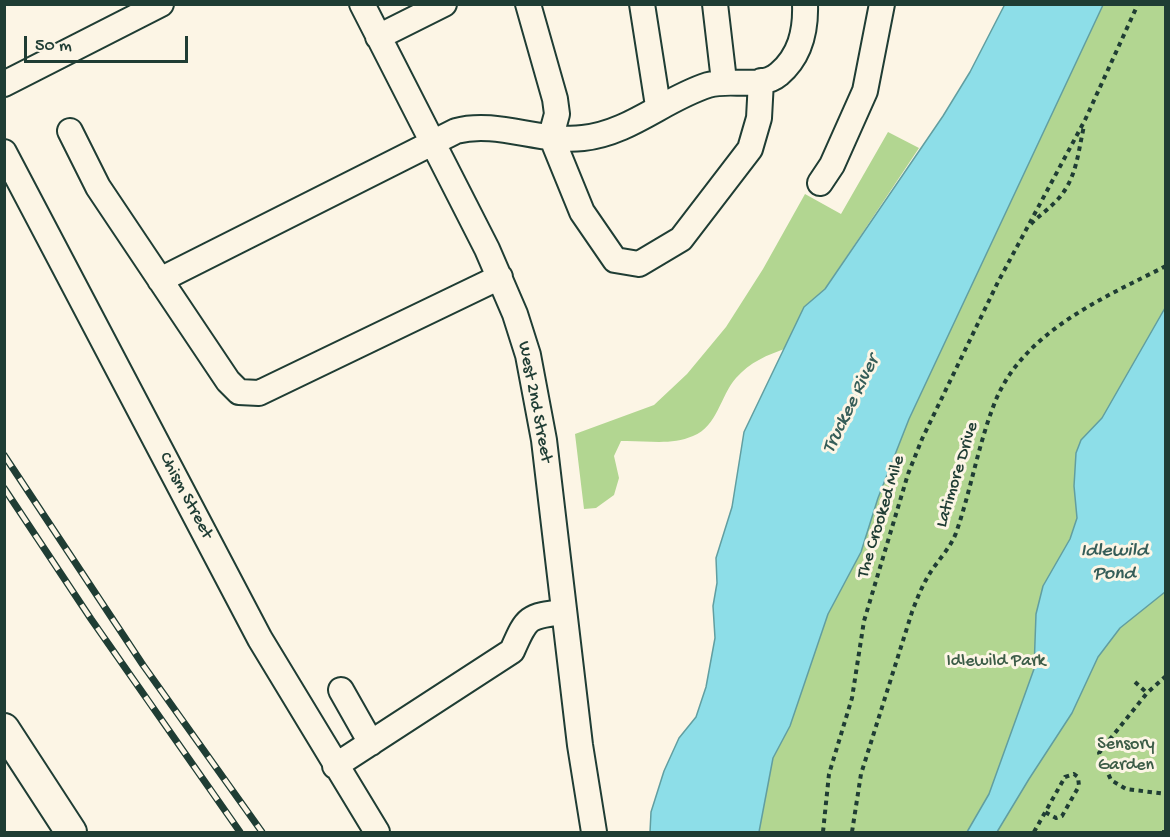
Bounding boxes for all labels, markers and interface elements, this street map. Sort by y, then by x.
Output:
scale bar [27,24,190,62]
text: 50 m [35,36,72,57]
street label: West 2nd Street [512,340,556,464]
water label: Truckee River [818,352,886,458]
street label: Latimore Drive [932,420,984,530]
street label: Chism Street [153,449,217,543]
street label: The Crooked Mile [853,453,911,581]
water label: Idlewild Pond [1080,540,1148,587]
park label: Idlewild Park [946,651,1046,673]
park label: Sensory Garden [1097,734,1155,777]

